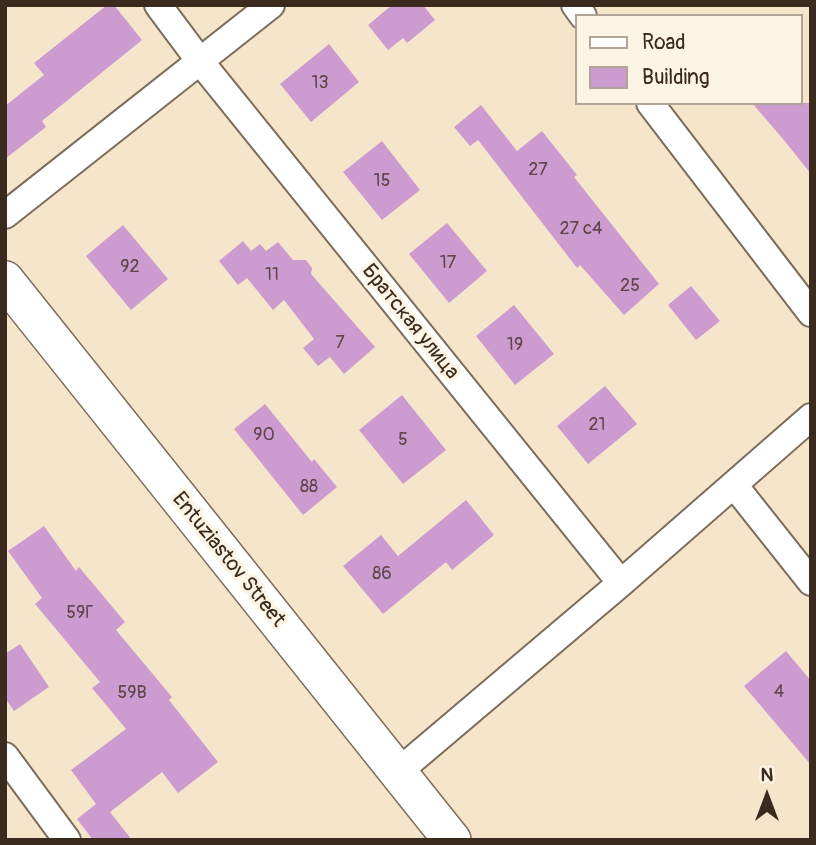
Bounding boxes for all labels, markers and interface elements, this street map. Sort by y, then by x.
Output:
legend [574,14,802,105]
text: Road [642,29,686,56]
text: Building [642,64,709,91]
house number: 13 [311,72,329,94]
house number: 27 [528,159,548,181]
house number: 15 [374,170,390,192]
house number: 27 с4 [559,218,603,240]
house number: 17 [440,252,456,274]
house number: 92 [120,256,140,278]
street label: Братская улица [356,259,464,385]
house number: 11 [265,264,279,286]
house number: 25 [620,275,640,297]
house number: 7 [335,332,345,354]
house number: 19 [507,334,523,356]
house number: 21 [588,414,606,436]
house number: 90 [253,424,275,446]
house number: 5 [398,429,408,451]
house number: 88 [300,476,318,498]
street label: Entuziastov Street [166,488,290,632]
house number: 86 [372,563,392,585]
house number: 59Г [66,602,94,624]
house number: 4 [774,681,784,703]
house number: 59В [117,682,147,704]
north arrow [732,761,802,831]
text: N [761,763,773,787]

